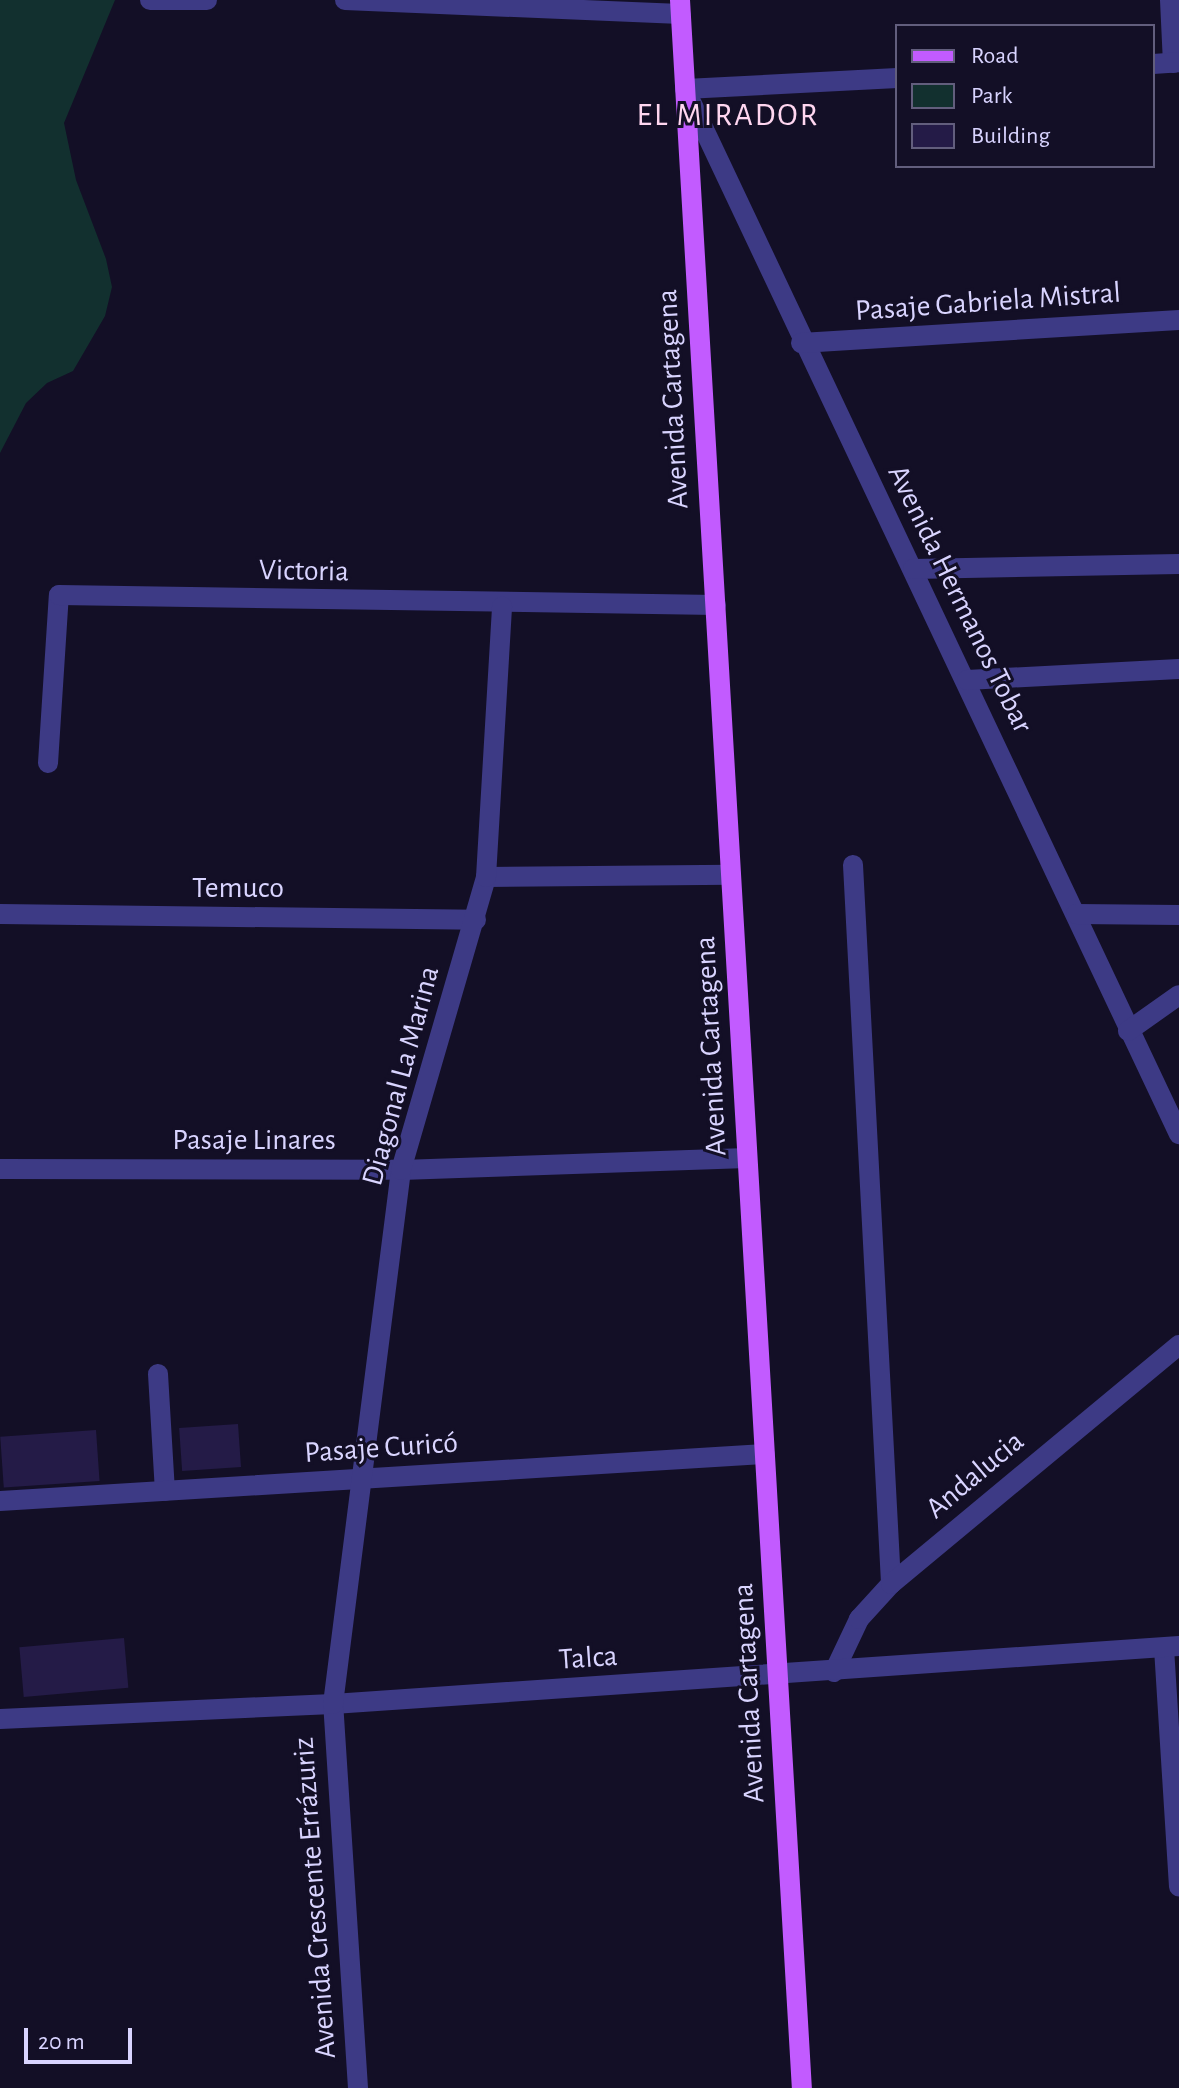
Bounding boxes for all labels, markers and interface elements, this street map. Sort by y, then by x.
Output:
legend [895,24,1155,168]
text: Road [971,44,1019,68]
text: Park [971,84,1012,108]
district label: EL MIRADOR [637,96,819,134]
text: Building [971,124,1050,148]
street label: Pasaje Gabriela Mistral [854,275,1122,329]
street label: Avenida Cartagena [649,288,697,510]
street label: Avenida Hermanos Tobar [880,459,1040,739]
street label: Victoria [259,552,349,590]
street label: Temuco [192,870,284,906]
street label: Avenida Cartagena [687,935,735,1157]
street label: Diagonal La Marina [354,962,448,1190]
street label: Pasaje Linares [172,1122,336,1158]
street label: Andalucia [919,1424,1031,1526]
street label: Pasaje Curicó [303,1425,459,1471]
street label: Avenida Cartagena [725,1582,773,1804]
street label: Talca [557,1638,619,1678]
street label: Avenida Crescente Errázuriz [286,1736,344,2060]
scale bar [28,2012,136,2062]
text: 20 m [38,2030,85,2054]

